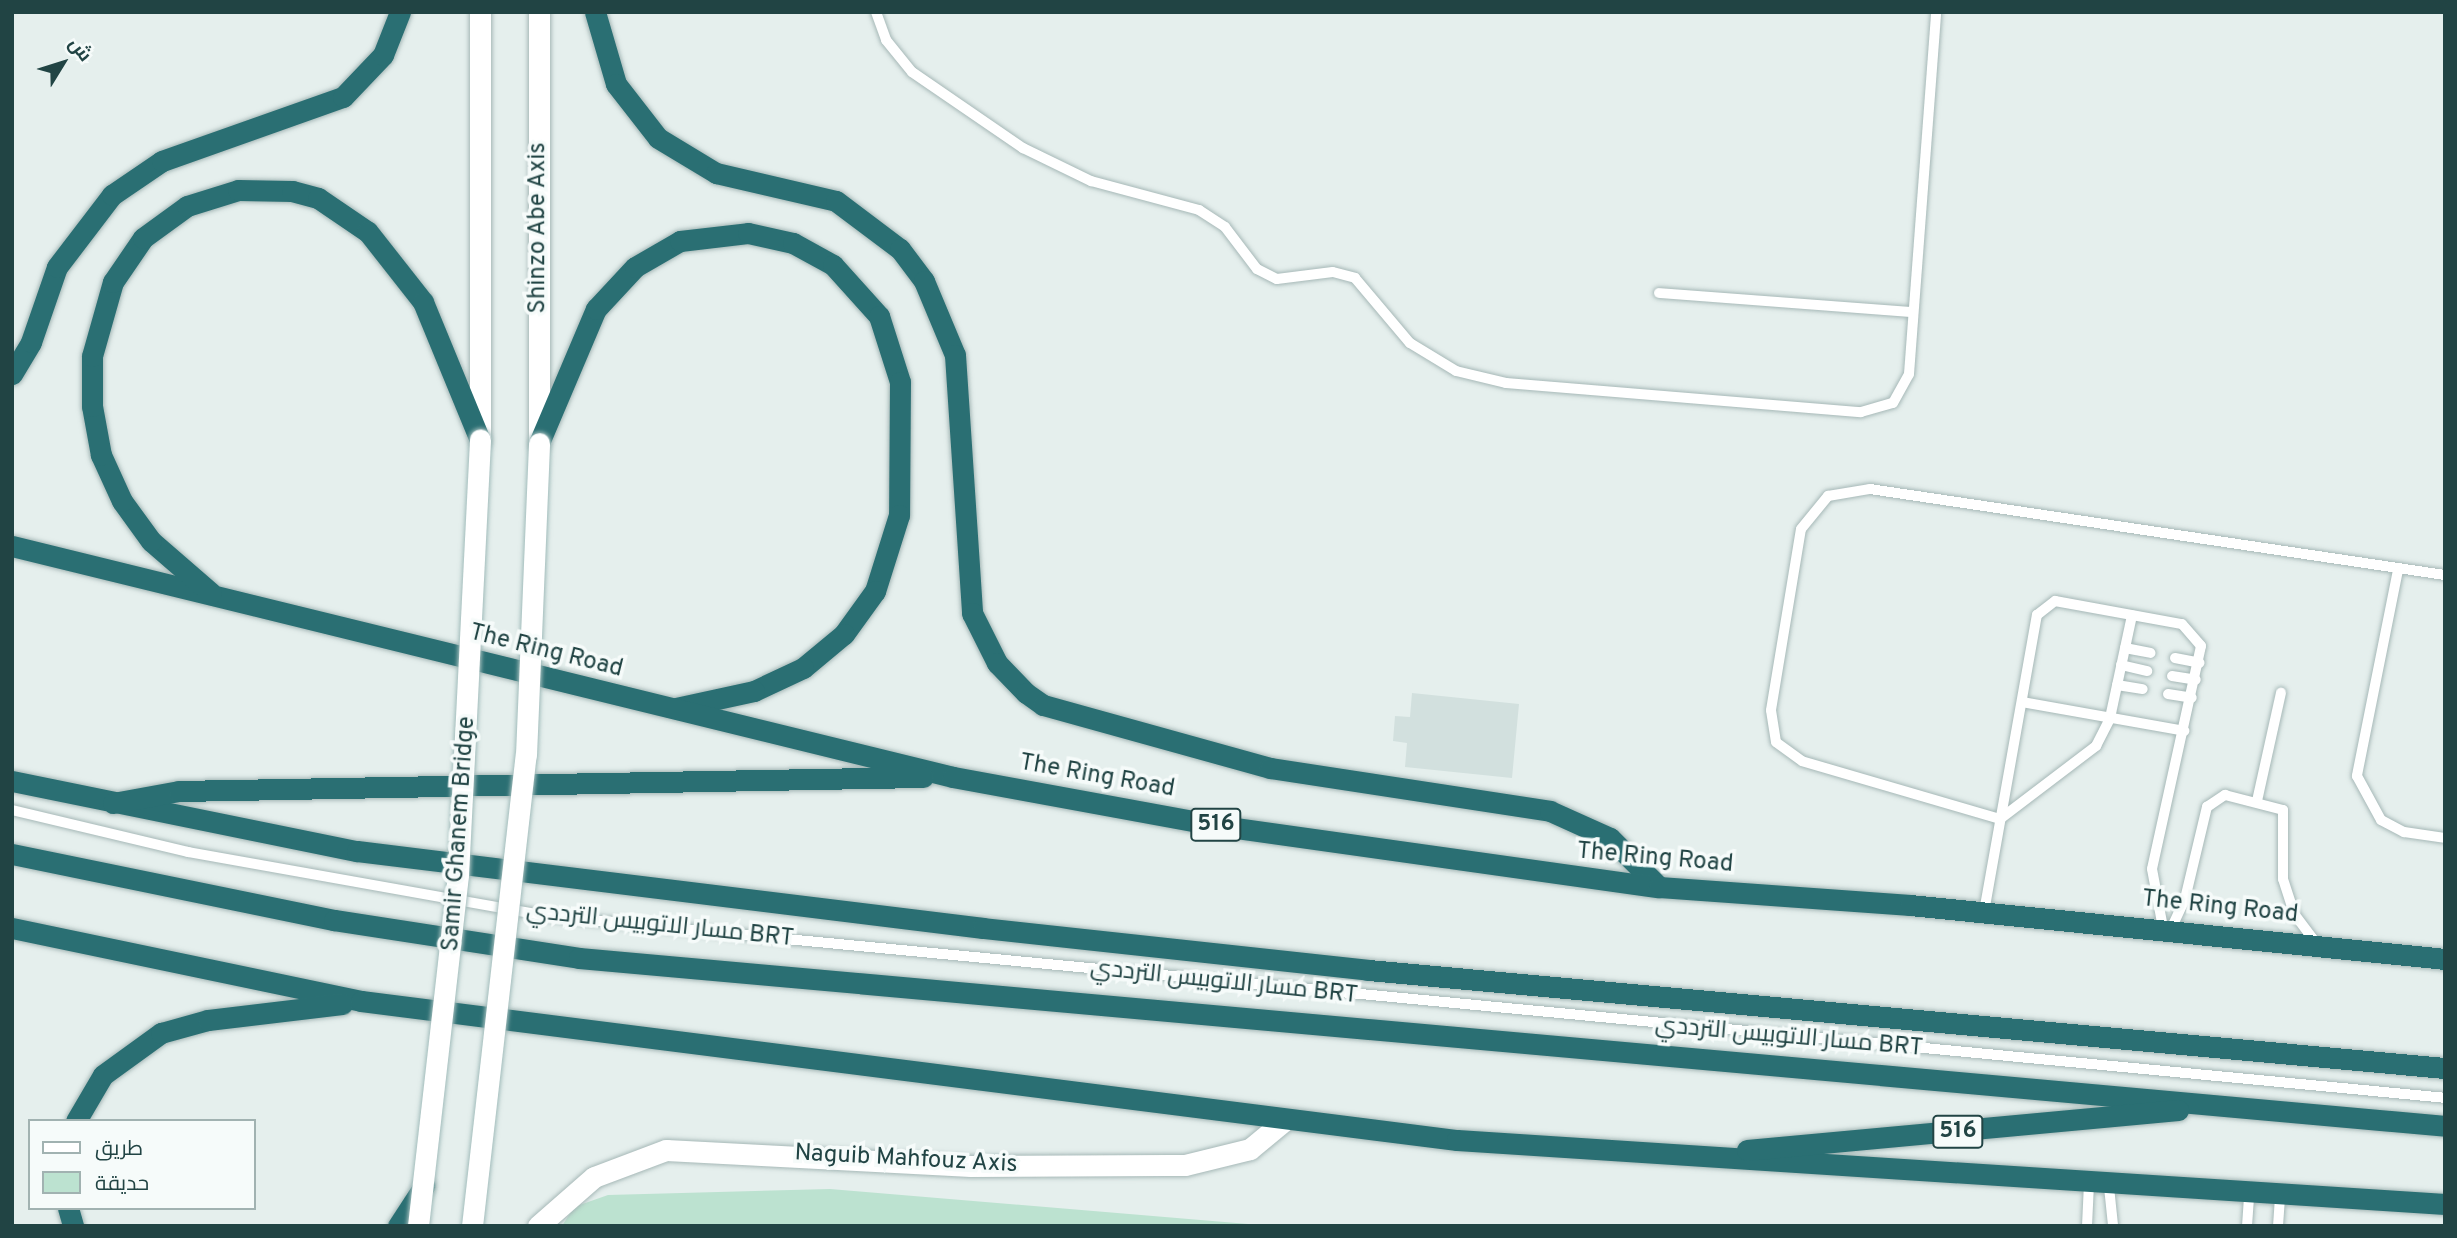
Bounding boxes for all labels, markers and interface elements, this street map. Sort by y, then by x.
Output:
north arrow [28,28,98,98]
text: ش [63,33,97,67]
street label: Shinzo Abe Axis [525,141,553,315]
street label: The Ring Road [466,619,626,685]
street label: Samir Ghanem Bridge [437,715,483,953]
street label: The Ring Road [1017,749,1177,805]
road number: 516 [1190,806,1242,845]
street label: The Ring Road [1576,838,1734,880]
street label: The Ring Road [2140,885,2300,931]
street label: مسار الاتوبيس الترددي BRT [525,898,795,954]
street label: مسار الاتوبيس الترددي BRT [1089,955,1359,1011]
street label: مسار الاتوبيس الترددي BRT [1654,1012,1924,1064]
road number: 516 [1932,1112,1984,1152]
legend [28,1119,256,1210]
text: طريق [95,1136,143,1163]
street label: Naguib Mahfouz Axis [793,1140,1019,1180]
text: حديقة [95,1171,149,1198]

